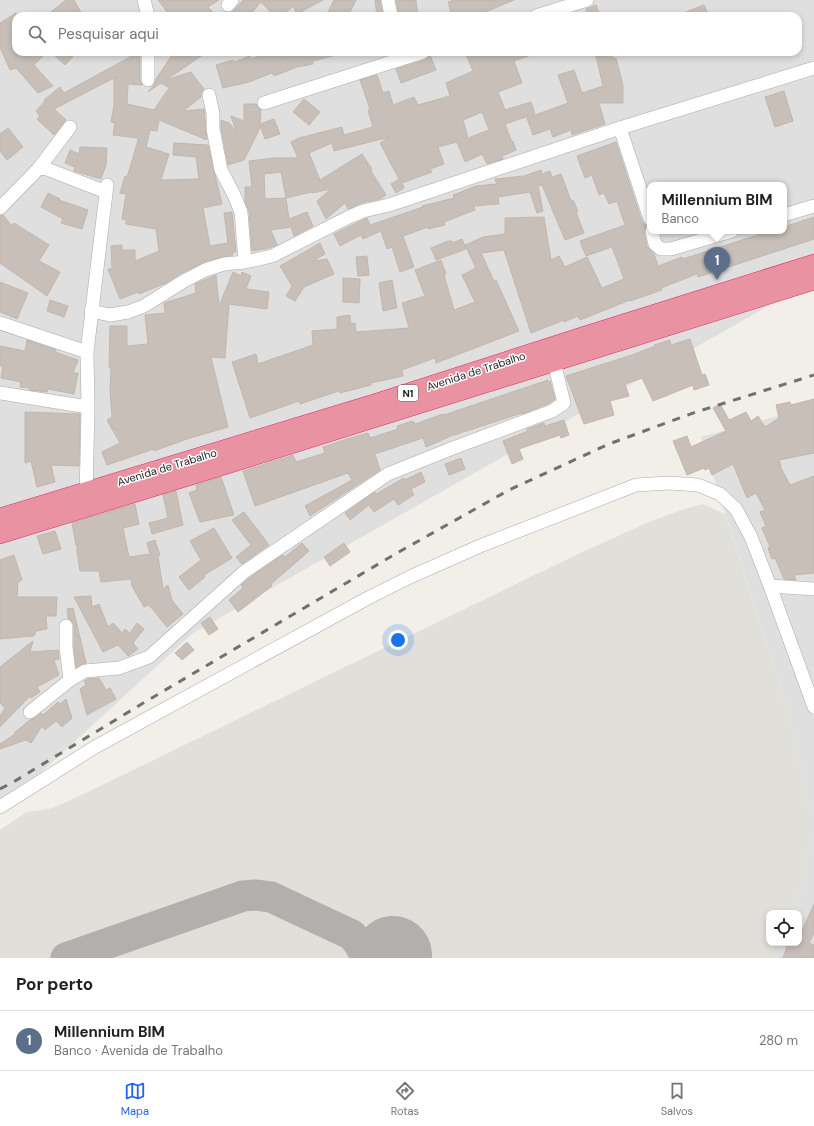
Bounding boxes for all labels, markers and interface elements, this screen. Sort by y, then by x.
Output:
search box [12,12,802,56]
icon: search [26,23,48,45]
text: Pesquisar aqui [58,24,159,44]
popup [647,182,787,234]
text: Millennium BIM [662,190,772,210]
text: Banco [662,210,699,227]
pin: 1 [704,247,730,280]
street label: Avenida de Trabalho [425,348,527,394]
road number: N1 [398,385,418,401]
street label: Avenida de Trabalho [116,445,218,489]
your location [388,630,408,650]
map controls [766,910,802,946]
button: locate [766,910,802,946]
text: Por perto [16,973,93,995]
text: Millennium BIM [54,1022,165,1042]
text: 1 [27,1032,31,1049]
text: 280 m [759,1032,798,1049]
text: Banco · Avenida de Trabalho [54,1042,223,1059]
tab: Mapa [121,1080,149,1118]
tab: Rotas [391,1080,419,1118]
tab: Salvos [661,1080,693,1118]

